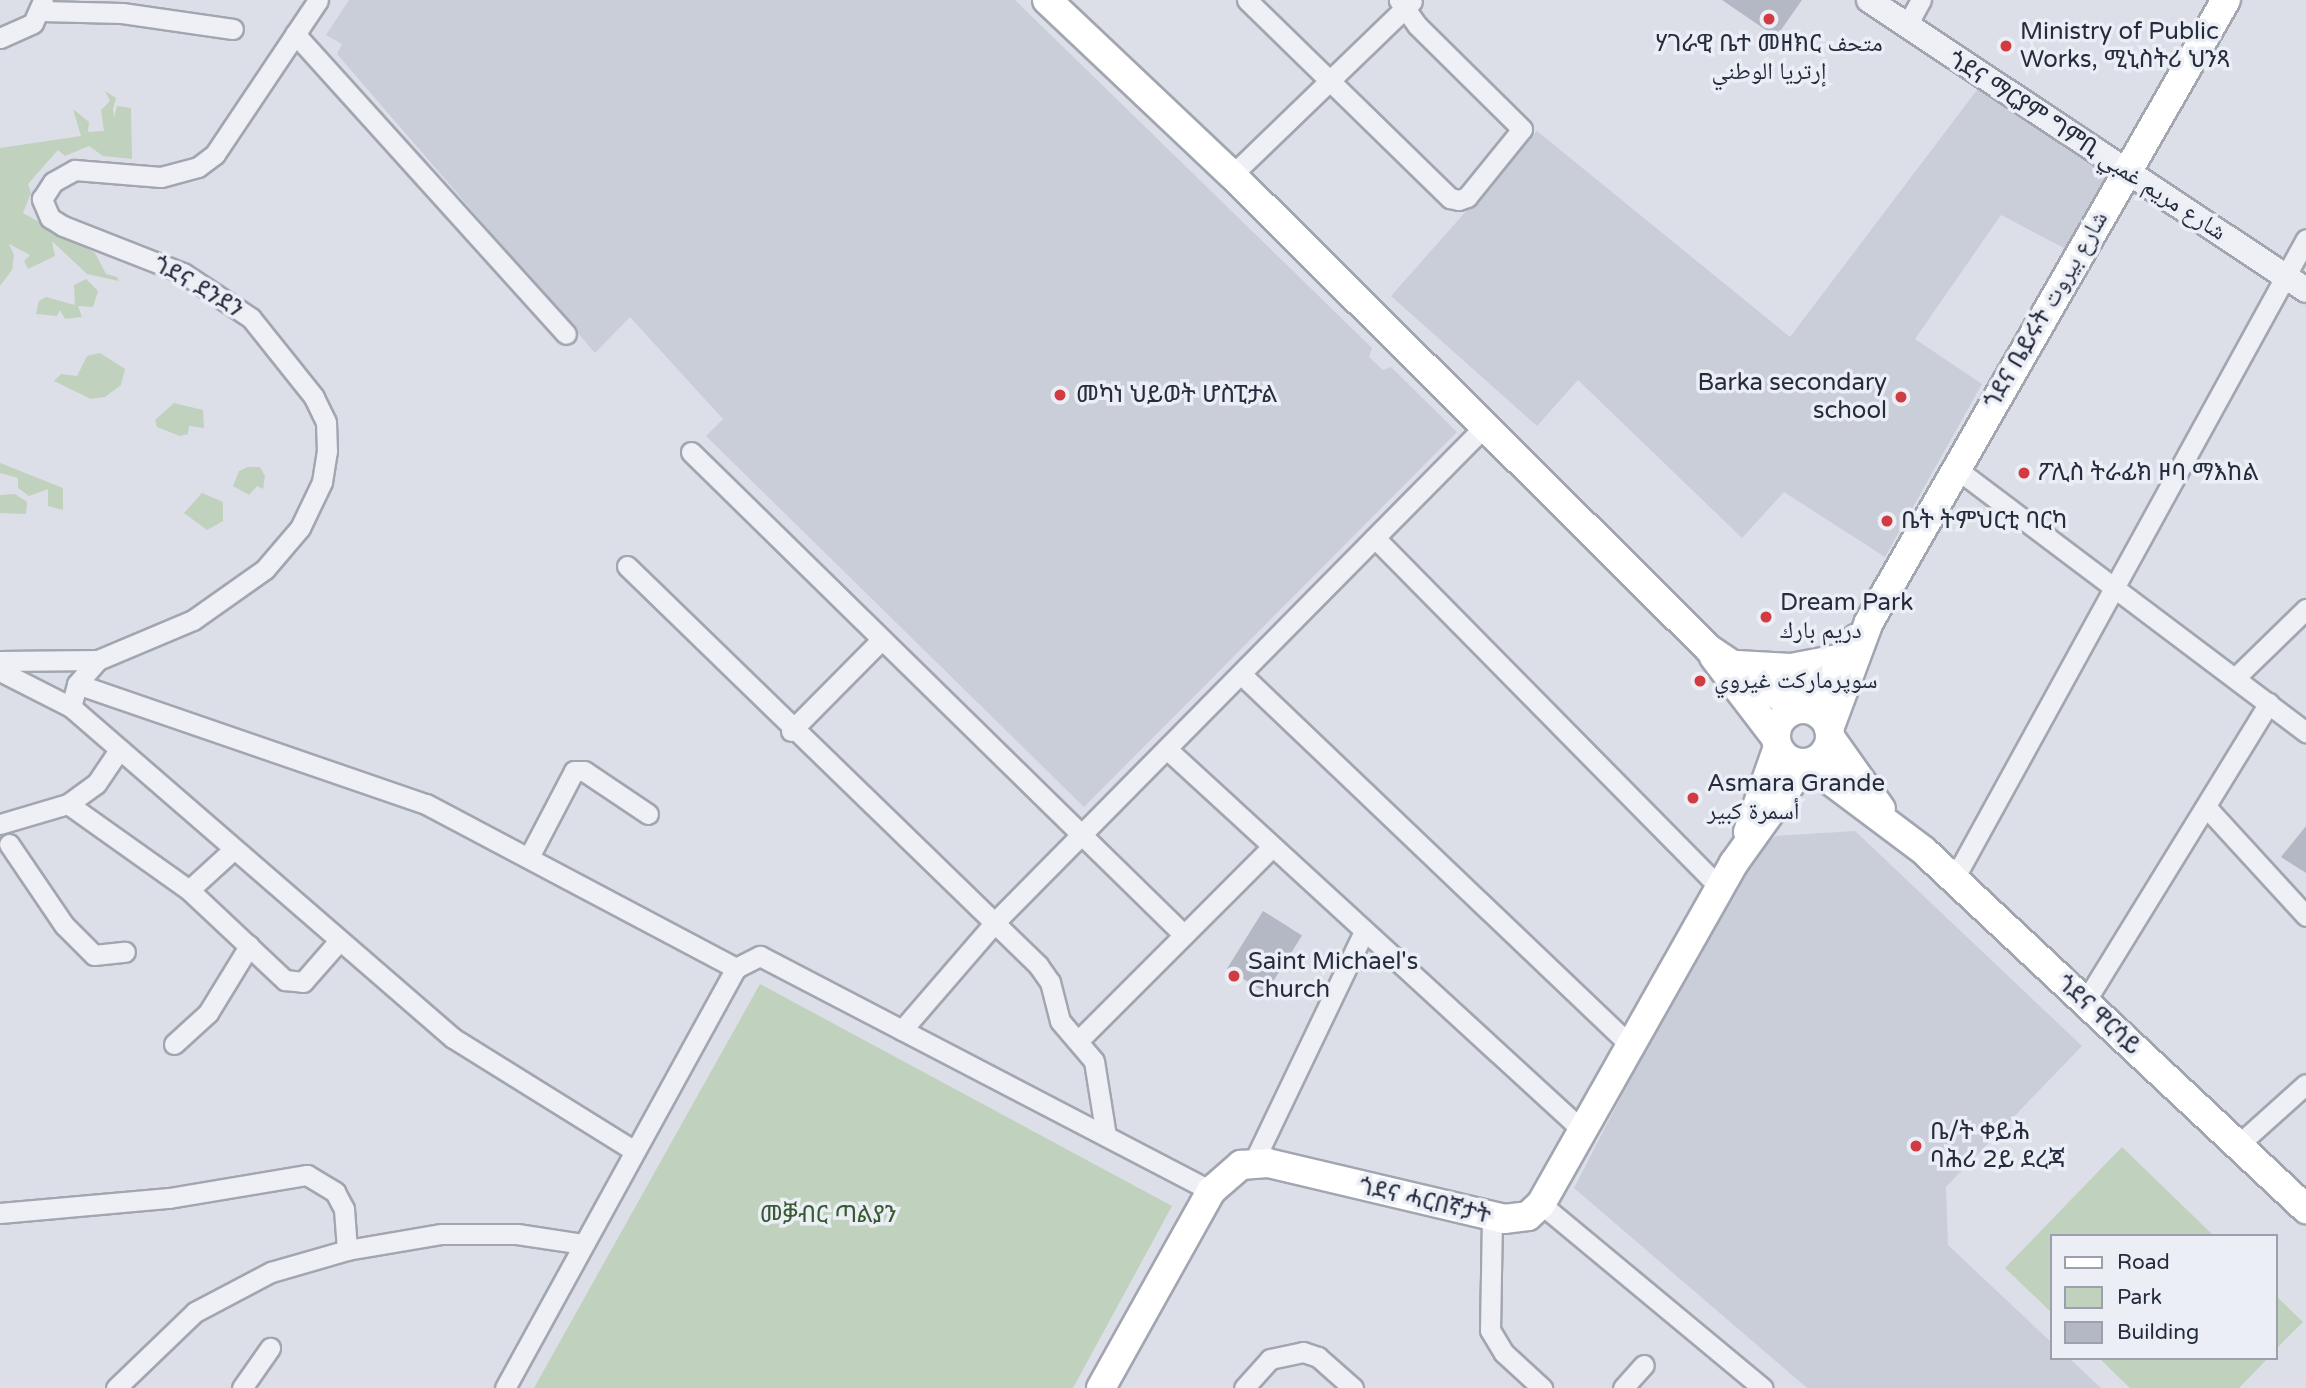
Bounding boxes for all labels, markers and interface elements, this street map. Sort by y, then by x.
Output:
marker: ሃገራዊ ቤተ መዘክር متحف إرتريا الوطني [1761,11,1777,27]
place label: Ministry of Public Works, ሚኒስትሪ ህንጻ [2020,18,2230,74]
place label: ሃገራዊ ቤተ መዘክር متحف إرتريا الوطني [1655,30,1883,86]
marker: Ministry of Public Works, ሚኒስትሪ ህንጻ [1998,38,2014,54]
street label: ጎደና ማርያም ግምቢ شارع مريم غمبي [1943,45,2231,247]
street label: ጎደና ቤይሩት شارع بيروت [1978,206,2114,414]
street label: ጎደና ደንደን [148,250,248,324]
place label: Barka secondary school [1697,369,1887,425]
place label: መካነ ህይወት ሆስፒታል [1076,381,1277,409]
marker: መካነ ህይወት ሆስፒታል [1050,385,1070,405]
marker: Barka secondary school [1893,389,1909,405]
place label: ፖሊስ ትራፊክ ዞባ ማእከል [2038,459,2259,487]
marker: ፖሊስ ትራፊክ ዞባ ማእከል [2016,465,2032,481]
place label: ቤት ትምህርቲ ባርካ [1901,507,2067,535]
marker: ቤት ትምህርቲ ባርካ [1879,513,1895,529]
place label: Dream Park دريم بارك [1780,589,1913,645]
marker: Dream Park دريم بارك [1758,609,1774,625]
place label: سوپرمارکت غيروي [1714,667,1878,695]
marker: سوپرمارکت غيروي [1692,673,1708,689]
place label: Asmara Grande أسمرة كبير [1707,770,1885,826]
marker: Asmara Grande أسمرة كبير [1685,790,1701,806]
place label: Saint Michael's Church [1248,948,1418,1004]
marker: Saint Michael's Church [1226,968,1242,984]
street label: ጎደና ዋርሳይ [2051,969,2147,1061]
place label: ቤ/ት ቀይሕ ባሕሪ 2ይ ደረጃ [1930,1118,2065,1174]
marker: ቤ/ት ቀይሕ ባሕሪ 2ይ ደረጃ [1908,1138,1924,1154]
street label: ጎደና ሓርበኛታት [1356,1172,1494,1230]
park label: መቓብር ጣልያን [760,1201,896,1229]
legend [2050,1234,2278,1360]
text: Road [2117,1250,2170,1275]
text: Park [2117,1285,2162,1310]
text: Building [2117,1320,2199,1345]

